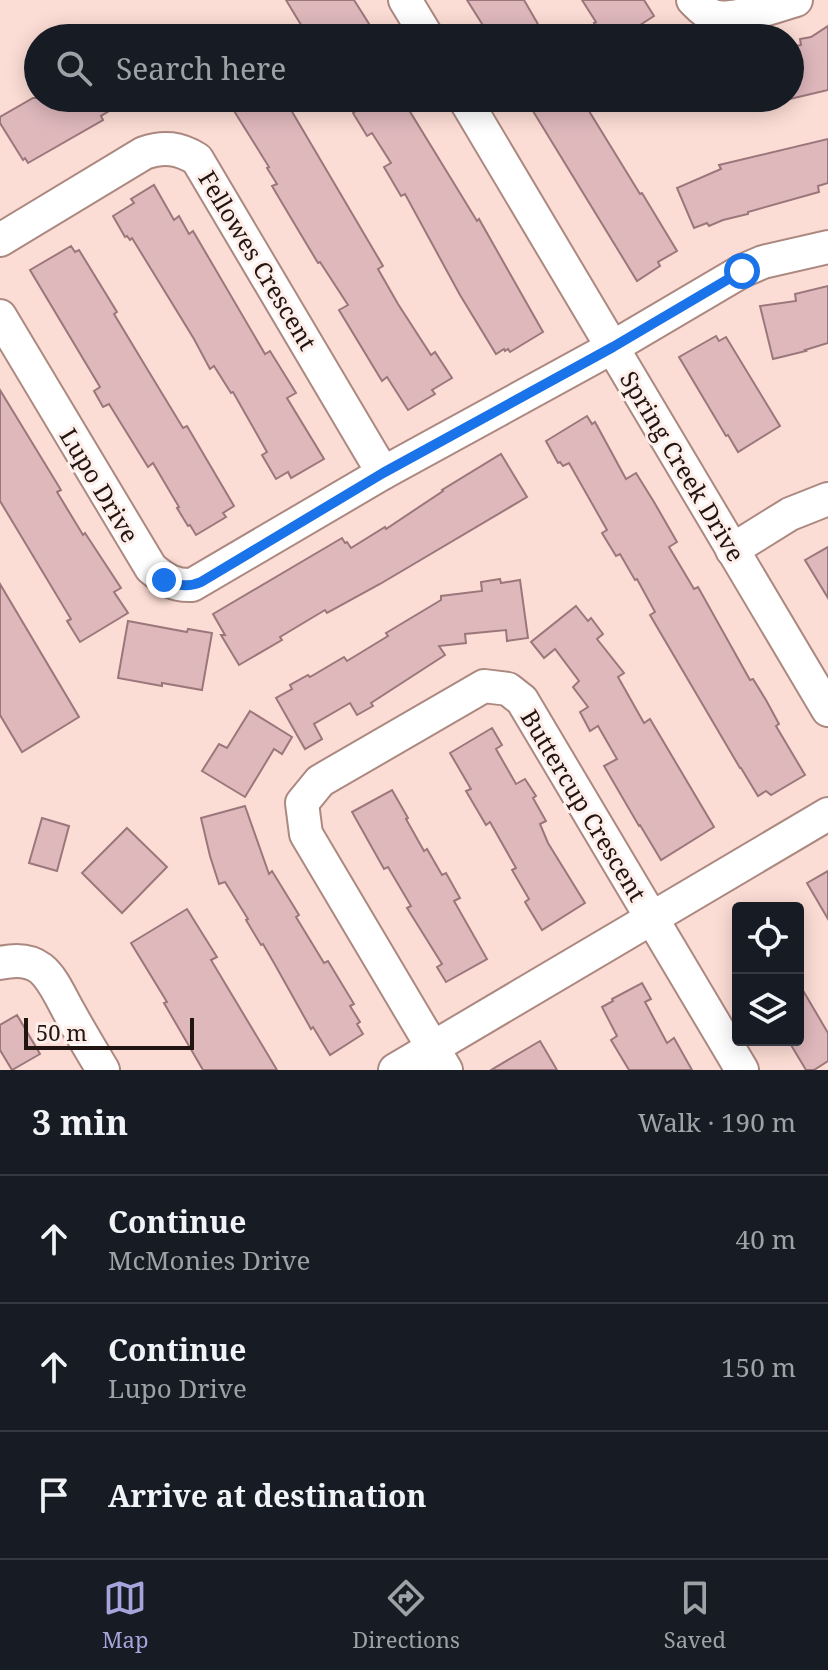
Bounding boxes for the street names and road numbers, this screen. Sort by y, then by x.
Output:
street label: Fellowes Crescent [191,164,325,356]
street label: Spring Creek Drive [613,365,753,567]
street label: Lupo Drive [53,422,147,548]
street label: Buttercup Crescent [514,703,654,907]

